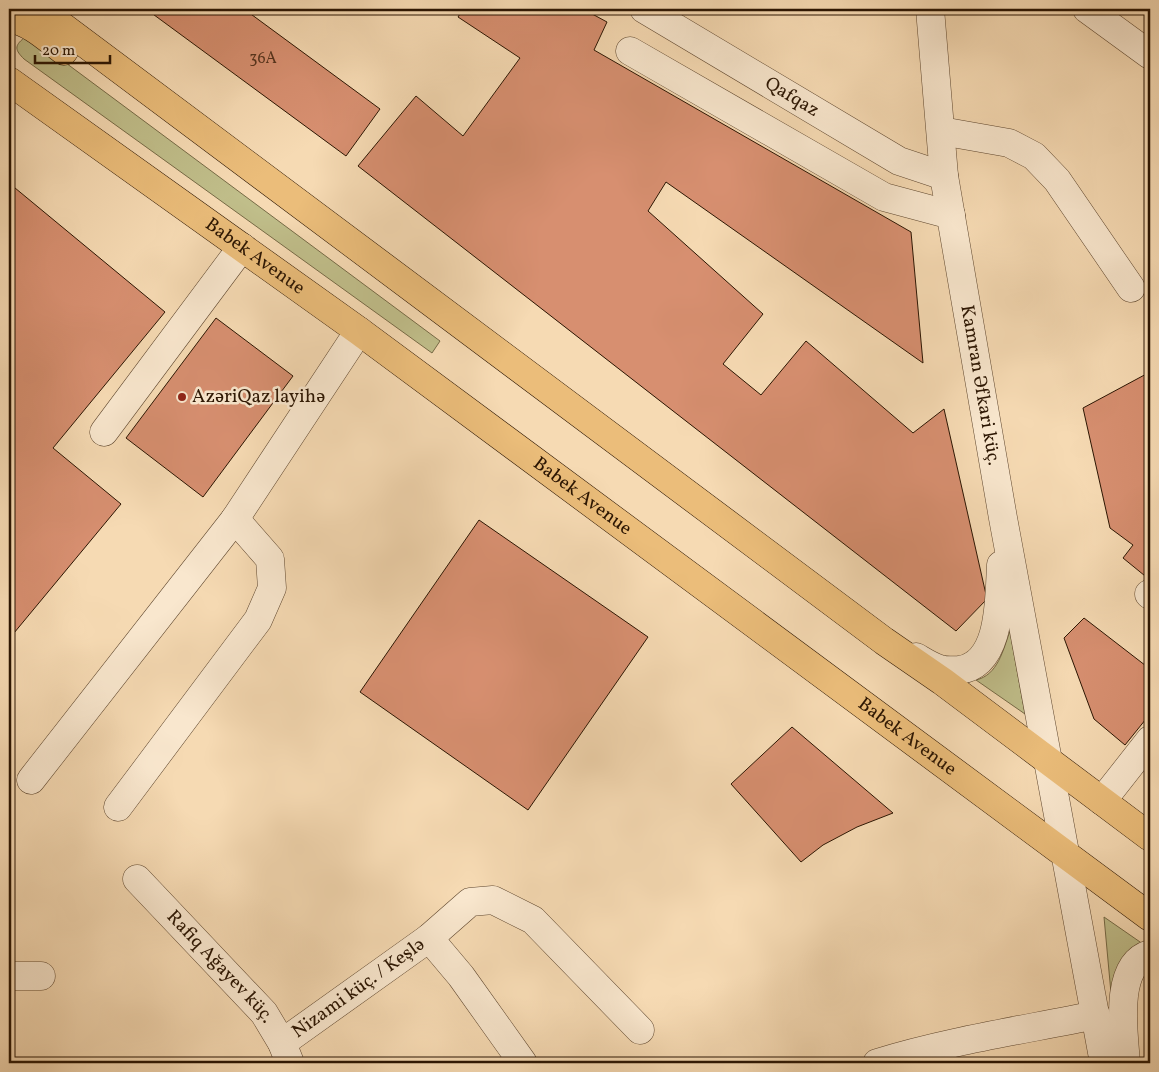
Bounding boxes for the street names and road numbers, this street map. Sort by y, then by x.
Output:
street label: Qafqaz [760,71,824,123]
street label: Babek Avenue [200,212,310,301]
street label: Kamran Əfkari küç. [953,303,1007,468]
street label: Babek Avenue [528,451,637,542]
street label: Babek Avenue [852,692,962,782]
street label: Rafiq Ağayev küç. [160,905,280,1028]
street label: Nizami küç. / Keşlə [287,932,430,1045]

